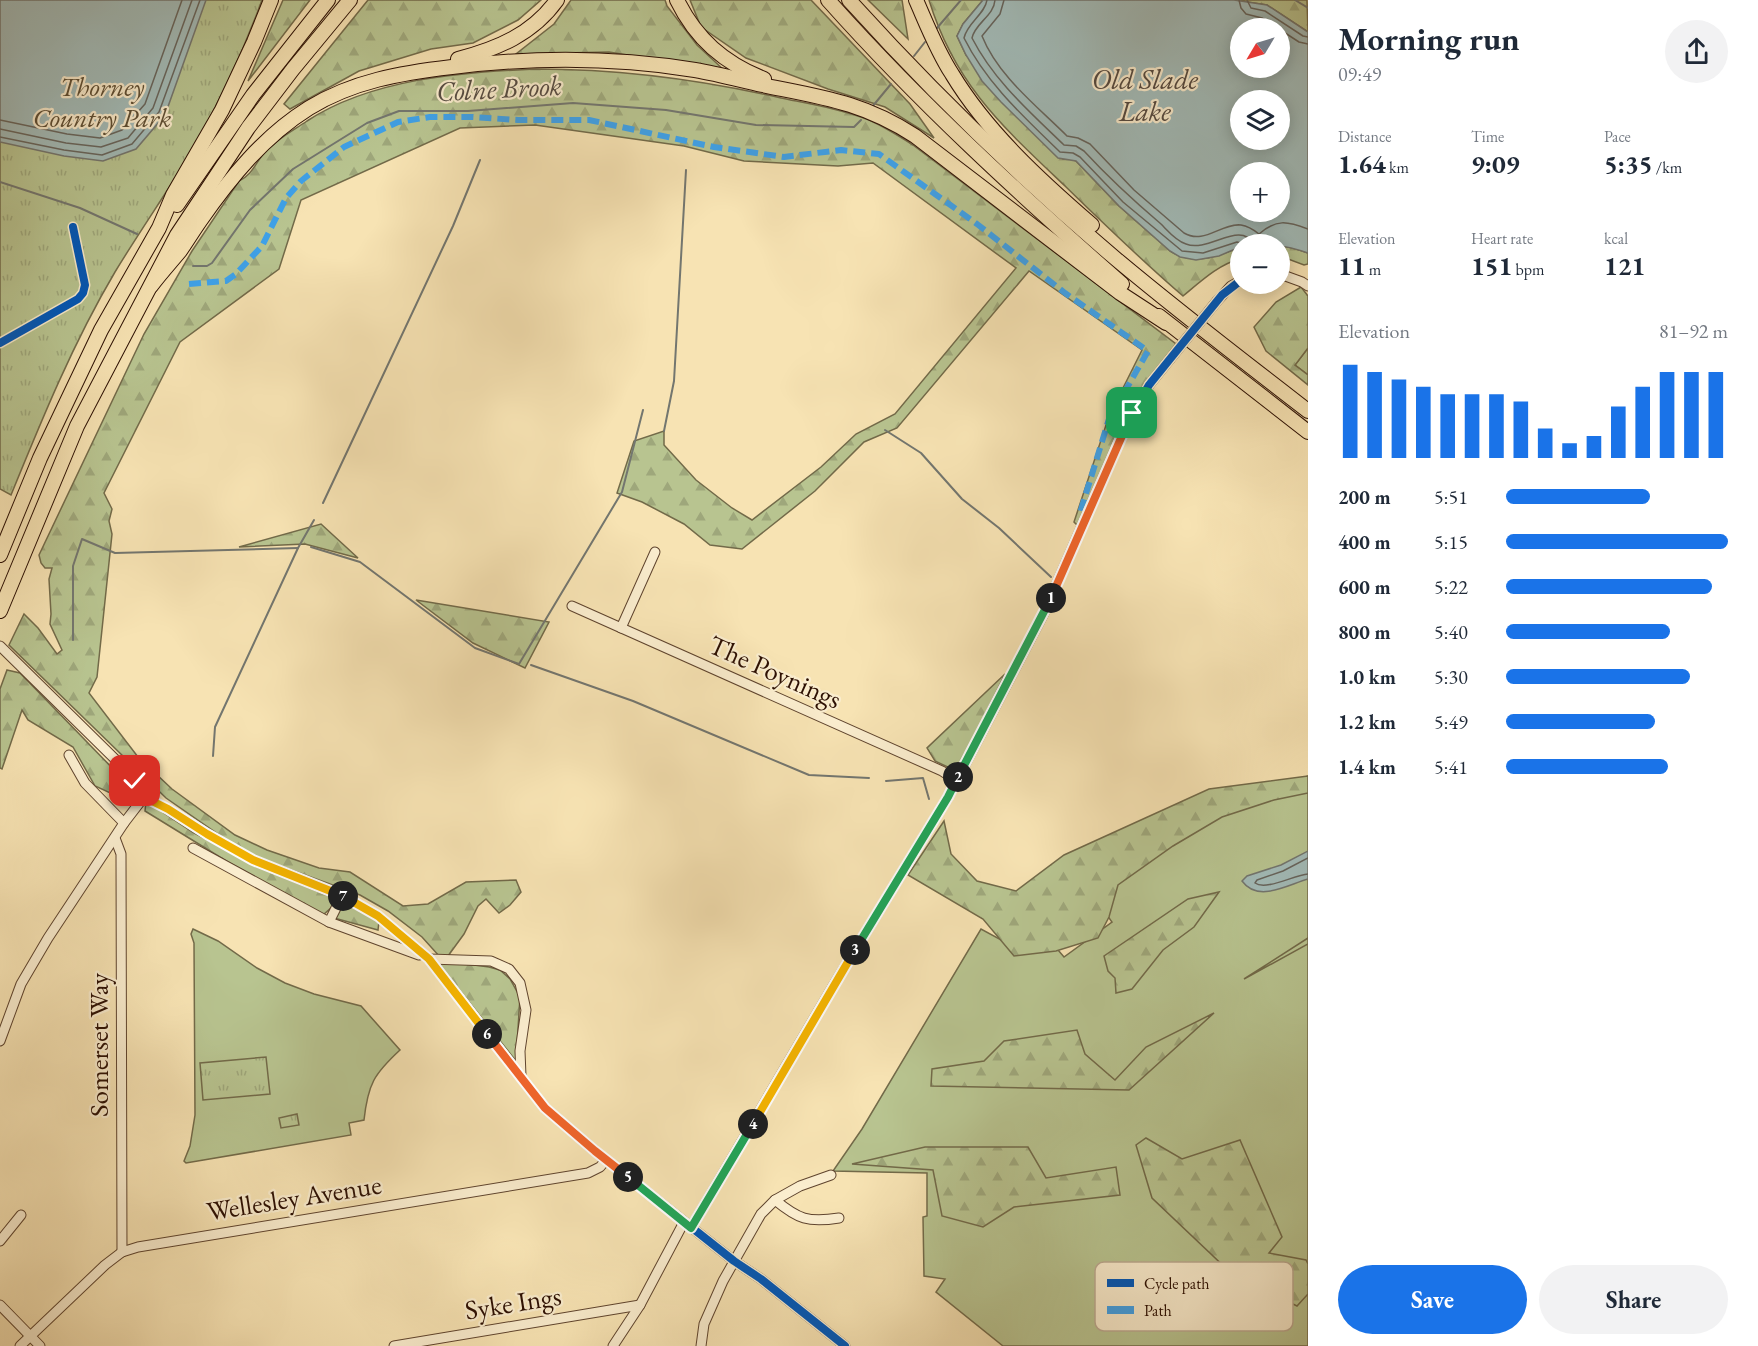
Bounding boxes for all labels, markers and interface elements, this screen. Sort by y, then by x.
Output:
text: Morning run [1338,17,1520,60]
north arrow [1230,18,1290,78]
map controls [1230,18,1290,294]
button: share [1665,20,1728,83]
water label: Old Slade Lake [1092,61,1199,129]
text: 09:49 [1338,61,1381,87]
water label: Colne Brook [435,67,563,109]
park label: Thorney Country Park [33,69,171,135]
button: layers [1230,90,1290,150]
text: Distance [1338,126,1391,147]
text: Time [1471,126,1504,147]
text: Pace [1604,126,1631,147]
text: 1.64 [1338,147,1386,181]
text: 9:09 [1471,147,1520,181]
text: 5:35 [1604,147,1653,181]
text: km [1386,157,1409,178]
text: /km [1653,157,1682,178]
button: + [1230,162,1290,222]
text: Elevation [1338,228,1396,249]
text: Heart rate [1471,228,1533,249]
text: kcal [1604,228,1628,249]
button: − [1230,234,1290,294]
text: 11 [1338,249,1366,283]
text: 151 [1471,249,1512,283]
text: 121 [1604,249,1645,283]
text: m [1366,259,1381,280]
text: bpm [1512,259,1544,280]
text: Elevation [1338,318,1410,344]
text: 81–92 m [1659,318,1728,344]
pin [1106,387,1157,438]
icon: arrive [1115,396,1148,429]
text: 200 m [1338,484,1391,510]
text: 5:51 [1434,484,1468,510]
text: 400 m [1338,529,1391,555]
text: 5:15 [1434,529,1468,555]
text: 600 m [1338,574,1391,600]
text: 5:22 [1434,574,1468,600]
pin: 1 [1036,583,1066,613]
text: 1 [1047,587,1055,608]
text: 800 m [1338,619,1391,645]
text: 5:40 [1434,619,1468,645]
street label: The Poynings [703,627,847,716]
text: 1.0 km [1338,664,1396,690]
text: 5:30 [1434,664,1468,690]
text: 1.2 km [1338,709,1396,735]
text: 5:49 [1434,709,1468,735]
text: 1.4 km [1338,754,1396,780]
text: 5:41 [1434,754,1468,780]
pin [109,755,160,806]
pin: 2 [943,762,973,792]
icon: check [118,764,151,797]
text: 2 [954,766,962,787]
pin: 7 [328,881,358,911]
text: 7 [339,885,347,906]
pin: 3 [840,935,870,965]
text: 3 [851,939,859,960]
street label: Somerset Way [81,973,116,1117]
pin: 6 [472,1019,502,1049]
text: 6 [483,1023,491,1044]
pin: 4 [738,1109,768,1139]
text: 4 [749,1113,757,1134]
pin: 5 [613,1162,643,1192]
street label: Wellesley Avenue [204,1166,384,1229]
text: 5 [624,1166,632,1187]
legend [1095,1262,1293,1331]
button: Save [1338,1265,1527,1334]
button: Share [1539,1265,1728,1334]
text: Cycle path [1144,1273,1209,1294]
street label: Syke Ings [462,1278,564,1327]
text: Path [1144,1300,1172,1321]

